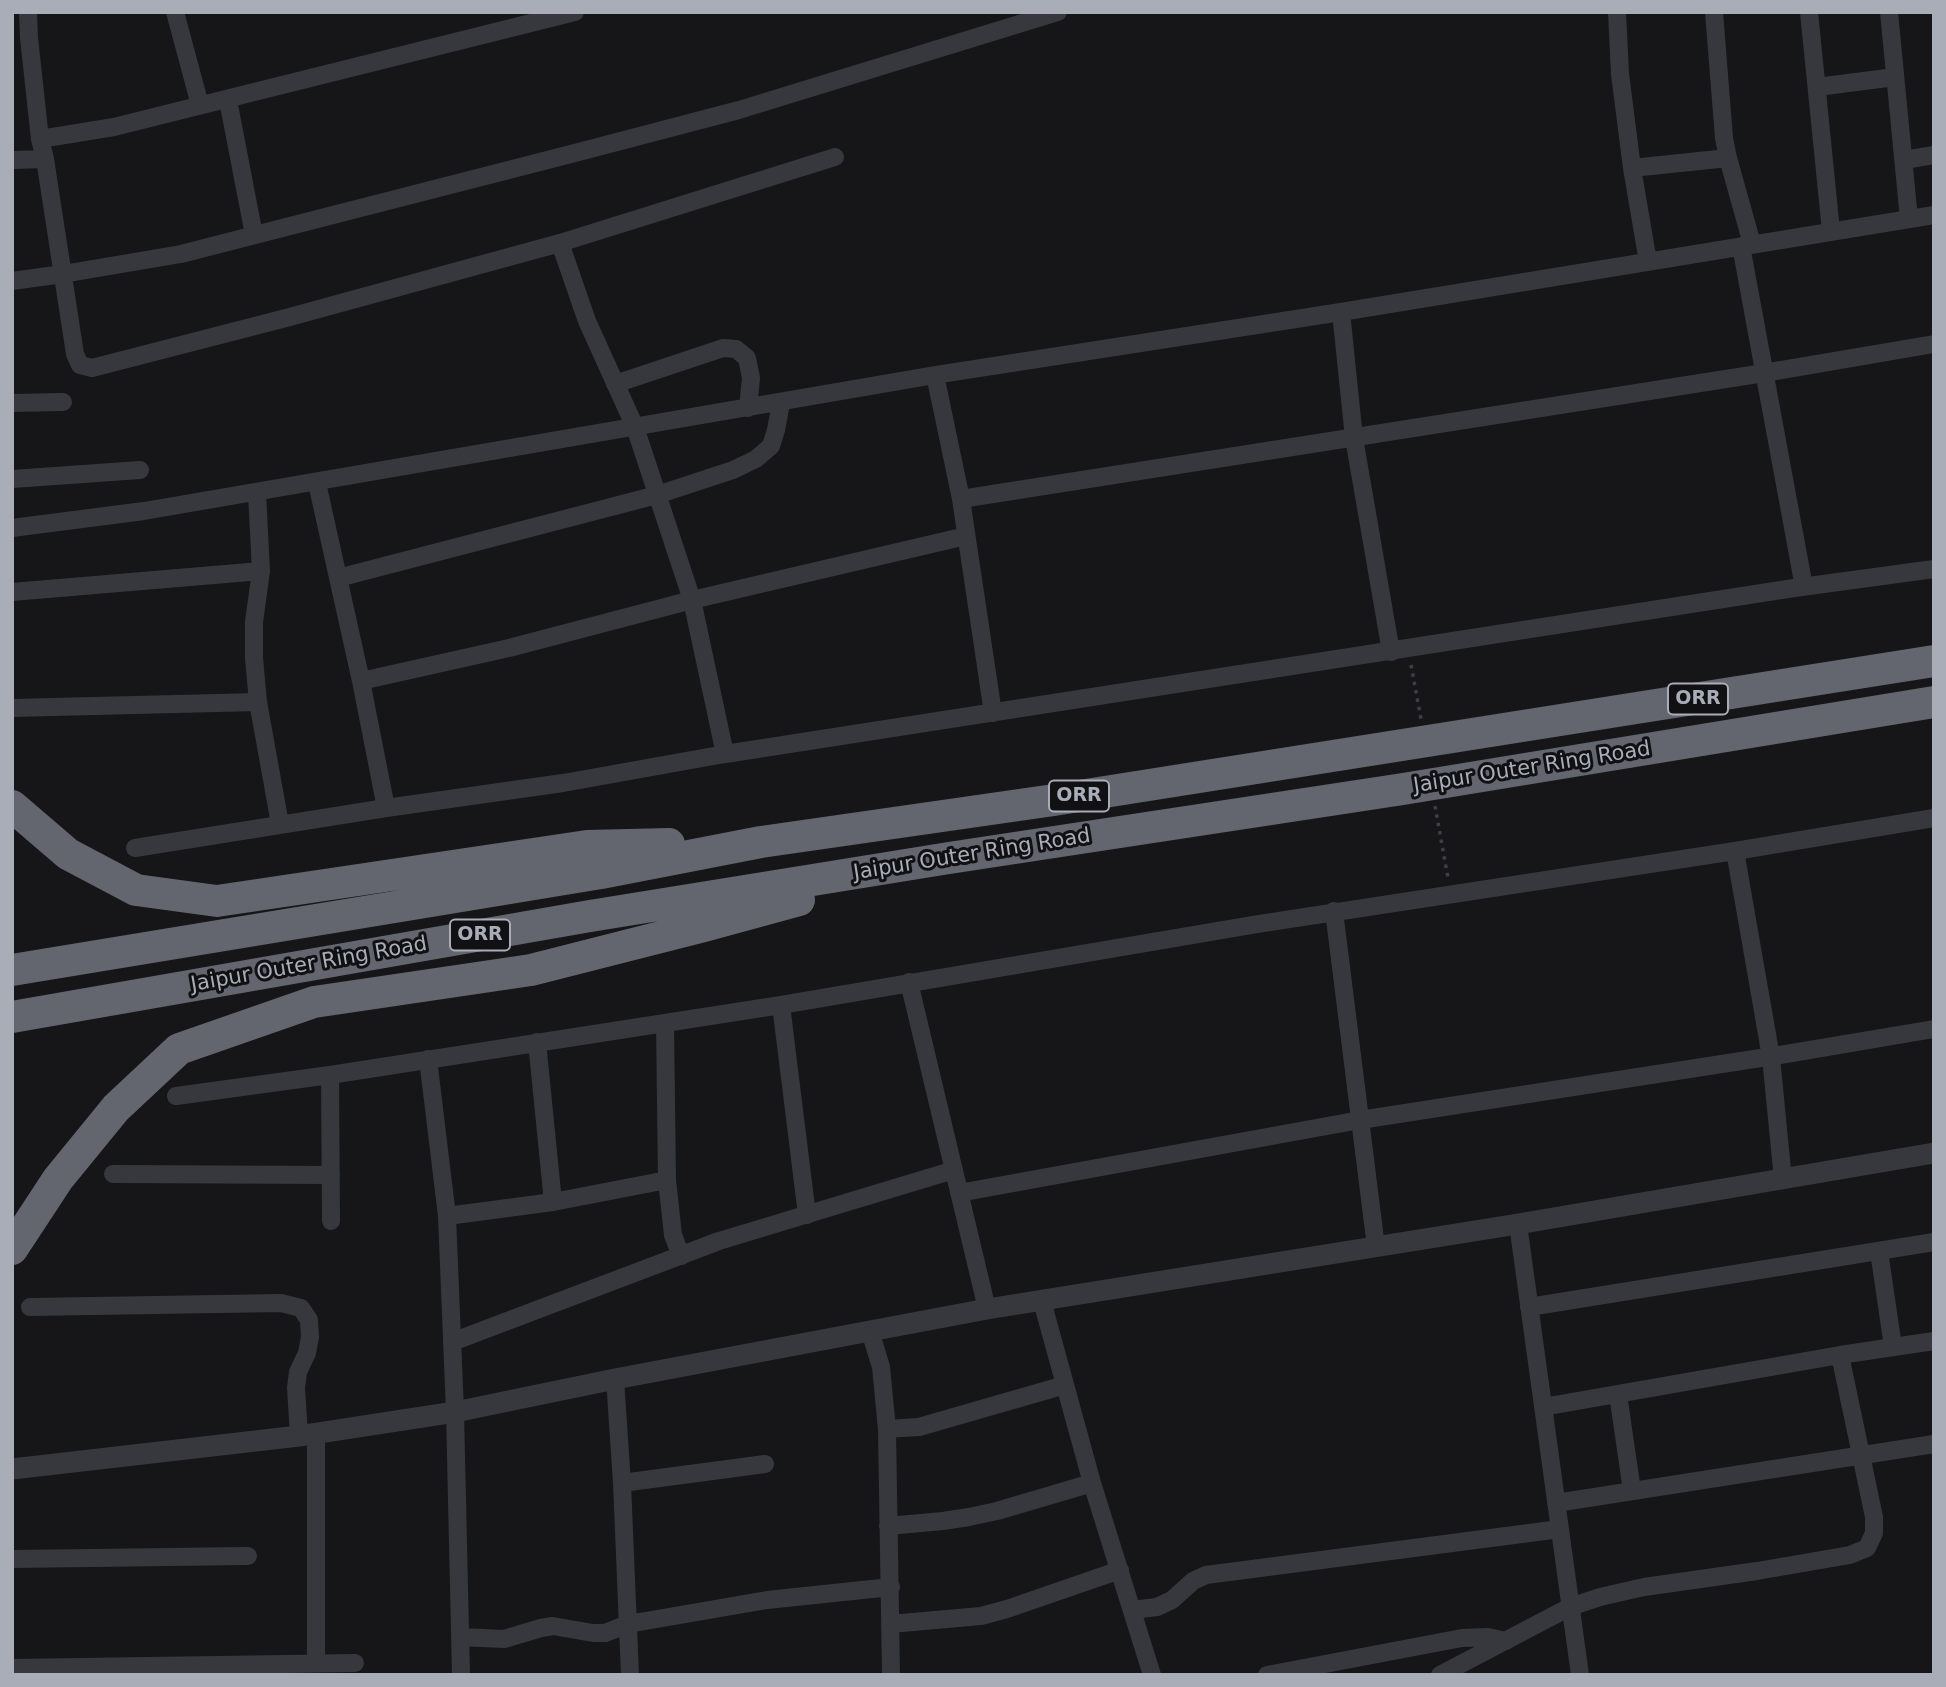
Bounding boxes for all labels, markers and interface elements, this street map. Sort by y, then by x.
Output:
road number: ORR [1668,684,1728,714]
street label: Jaipur Outer Ring Road [1412,737,1652,799]
road number: ORR [1049,780,1109,811]
street label: Jaipur Outer Ring Road [852,824,1092,886]
road number: ORR [450,920,510,951]
street label: Jaipur Outer Ring Road [189,932,429,998]

